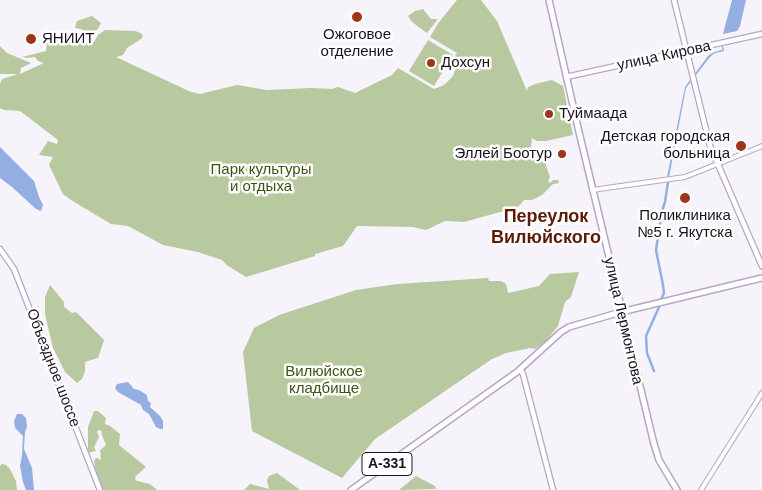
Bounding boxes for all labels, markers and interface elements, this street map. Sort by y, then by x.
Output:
marker: Ожоговое отделение [350,10,364,24]
place label: Ожоговое отделение [320,26,394,61]
place label: ЯНИИТ [42,30,94,48]
marker: ЯНИИТ [24,32,38,46]
street label: улица Кирова [615,37,713,75]
place label: Дохсун [441,54,490,72]
marker: Дохсун [425,57,437,69]
place label: Туймаада [559,105,627,123]
marker: Туймаада [543,108,555,120]
place label: Детская городская больница [601,128,730,163]
marker: Детская городская больница [734,139,748,153]
place label: Эллей Боотур [454,145,552,163]
marker: Эллей Боотур [556,148,568,160]
park label: Парк культуры и отдыха [211,161,311,196]
marker: Поликлиника №5 г. Якутска [678,191,692,205]
district label: Переулок Вилюйского [491,206,601,248]
place label: Поликлиника №5 г. Якутска [637,207,733,242]
street label: улица Лермонтова [600,256,646,386]
street label: Объездное шоссе [22,306,84,430]
park label: Вилюйское кладбище [285,363,363,398]
road number: А-331 [362,452,412,476]

